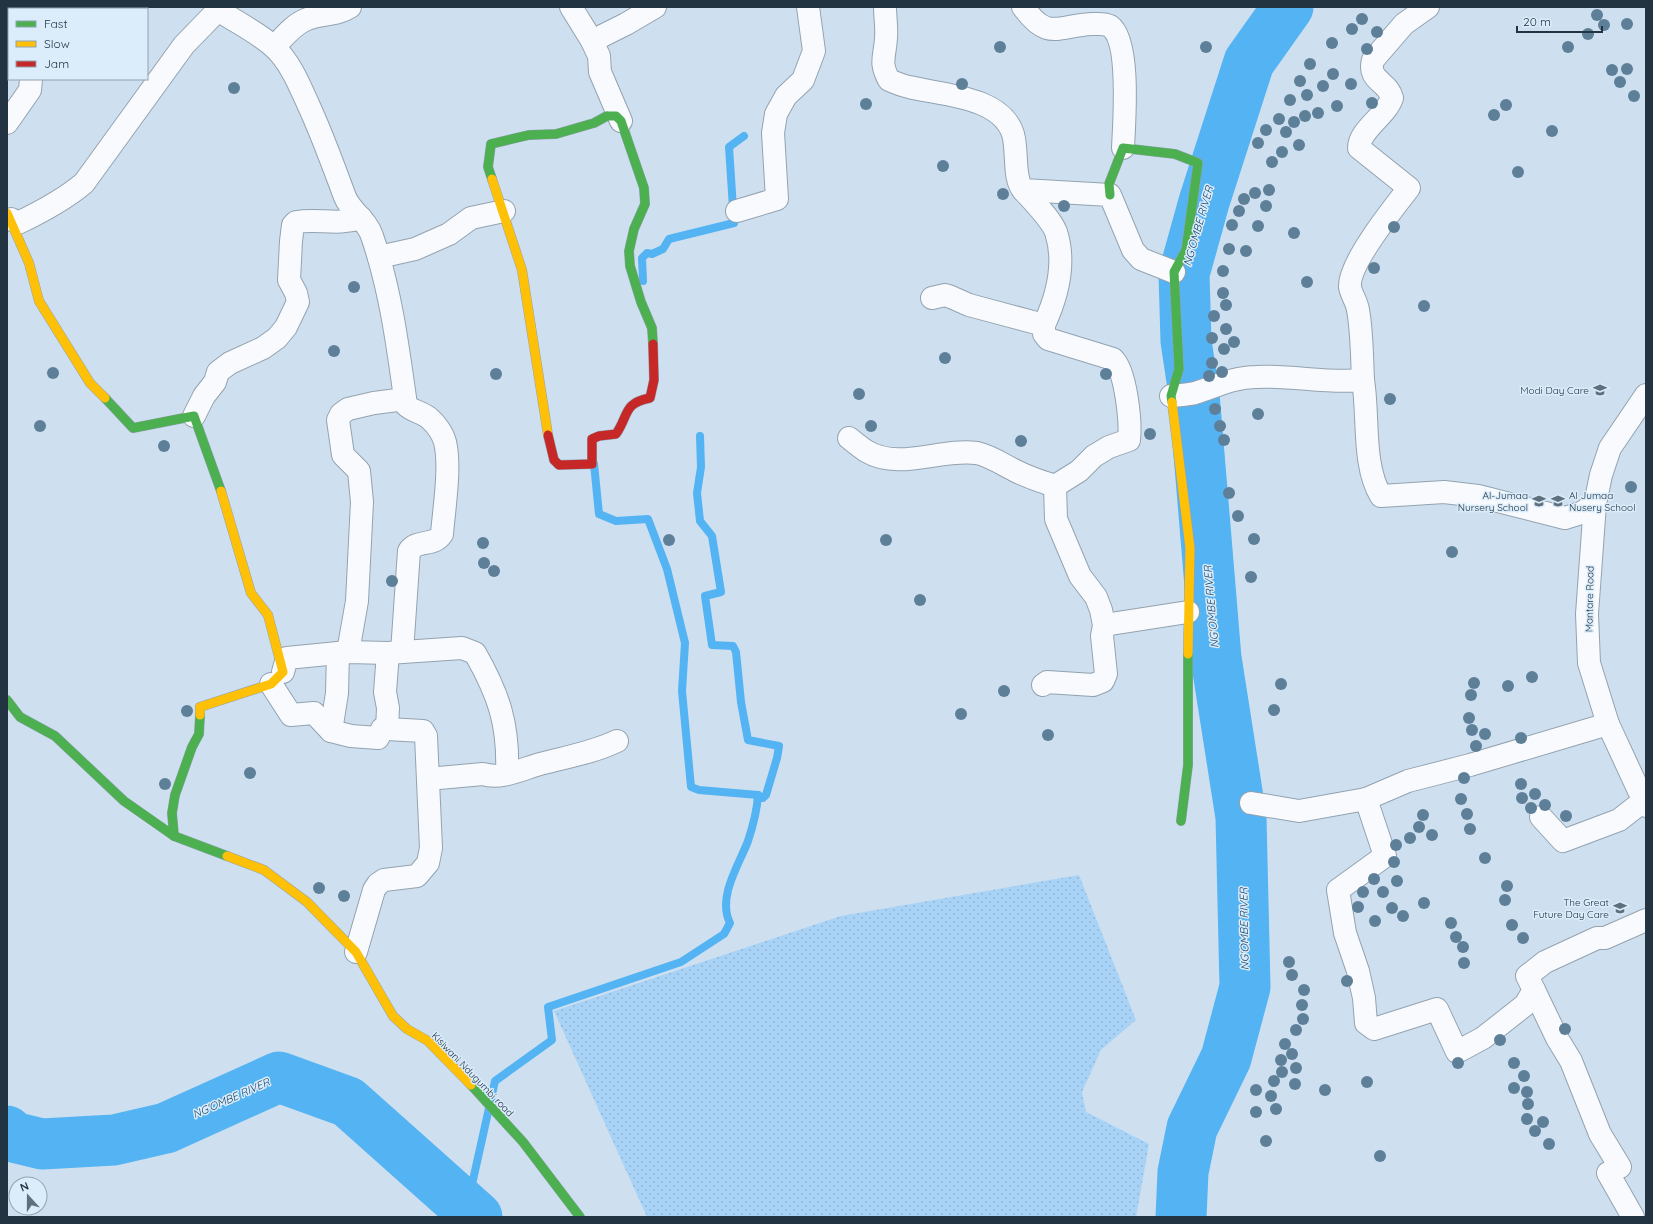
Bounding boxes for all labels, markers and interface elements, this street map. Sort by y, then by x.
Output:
legend [8,8,148,80]
scale bar [1517,8,1602,34]
text: 20 m [1523,14,1551,29]
text: Fast [44,16,68,31]
text: Slow [44,36,70,51]
text: Jam [44,56,69,71]
water label: NG'OMBE RIVER [1180,183,1217,268]
school or university icon: Modi Day Care [1592,382,1608,398]
place label: Modi Day Care [1520,384,1589,397]
place label: Al-Jumaa Nursery School [1458,489,1528,514]
place label: Al Jumaa Nusery School [1569,489,1635,514]
school or university icon: Al-Jumaa Nursery School [1531,493,1547,509]
school or university icon: Al Jumaa Nusery School [1550,493,1566,509]
water label: NG'OMBE RIVER [1200,564,1222,649]
street label: Mantare Road [1582,566,1597,632]
water label: NG'OMBE RIVER [1236,886,1252,970]
place label: The Great Future Day Care [1533,896,1610,921]
school or university icon: The Great Future Day Care [1612,900,1628,916]
street label: Kisiwani Ndugumbi road [429,1029,516,1119]
water label: NG'OMBE RIVER [190,1074,273,1121]
north arrow [8,1176,48,1216]
text: N [18,1179,31,1195]

